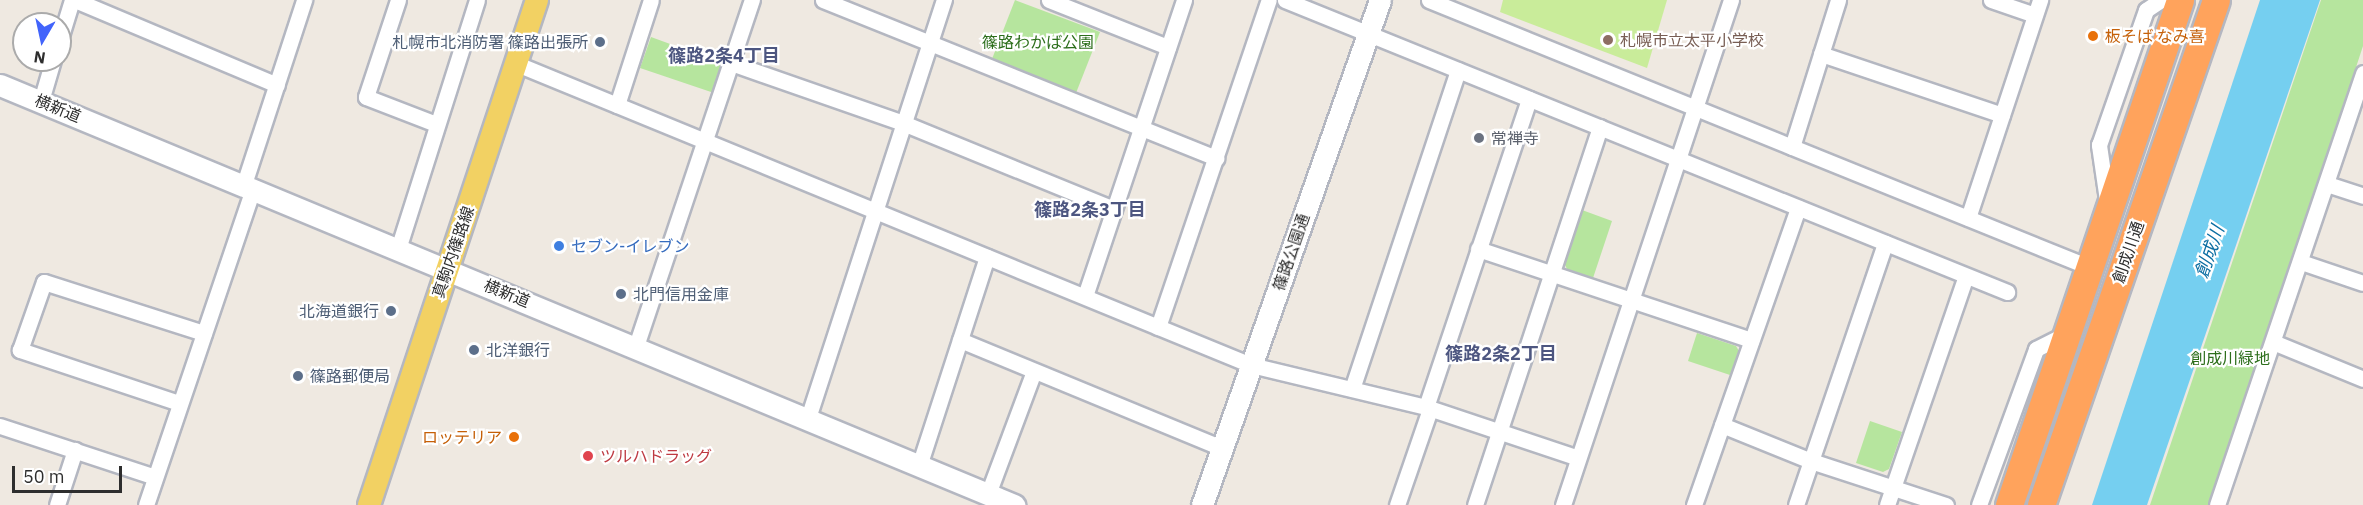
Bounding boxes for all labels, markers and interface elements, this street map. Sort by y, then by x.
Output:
north arrow [12,12,72,72]
place label: 板そば なみ喜 [2105,26,2205,46]
marker: 板そば なみ喜 [2086,29,2100,43]
place label: 札幌市立太平小学校 [1620,30,1764,50]
place label: 札幌市北消防署 篠路出張所 [392,32,588,52]
park label: 篠路わかば公園 [982,32,1094,52]
marker: 札幌市立太平小学校 [1601,33,1615,47]
marker: 札幌市北消防署 篠路出張所 [593,35,607,49]
district label: 篠路2条4丁目 [668,45,780,67]
text: N [32,47,47,69]
street label: 横新道 [32,90,84,126]
place label: 常禅寺 [1491,128,1539,148]
marker: 常禅寺 [1472,131,1486,145]
district label: 篠路2条3丁目 [1034,199,1146,221]
street label: 真駒内篠路線 [428,203,478,301]
street label: 篠路公園通 [1269,211,1313,293]
street label: 創成川通 [2109,219,2147,285]
water label: 創成川 [2191,223,2229,281]
place label: セブン-イレブン [571,236,689,256]
marker: セブン-イレブン [552,239,566,253]
street label: 横新道 [481,275,533,311]
place label: 北門信用金庫 [633,284,729,304]
marker: 北門信用金庫 [614,287,628,301]
place label: 北海道銀行 [299,301,379,321]
marker: 北海道銀行 [384,304,398,318]
place label: 北洋銀行 [486,340,550,360]
marker: 北洋銀行 [467,343,481,357]
district label: 篠路2条2丁目 [1445,343,1557,365]
park label: 創成川緑地 [2190,348,2270,368]
place label: 篠路郵便局 [310,366,390,386]
marker: 篠路郵便局 [291,369,305,383]
place label: ロッテリア [422,427,502,447]
marker: ロッテリア [507,430,521,444]
place label: ツルハドラッグ [600,446,712,466]
marker: ツルハドラッグ [581,449,595,463]
scale bar [15,454,124,492]
text: 50 m [23,465,65,488]

